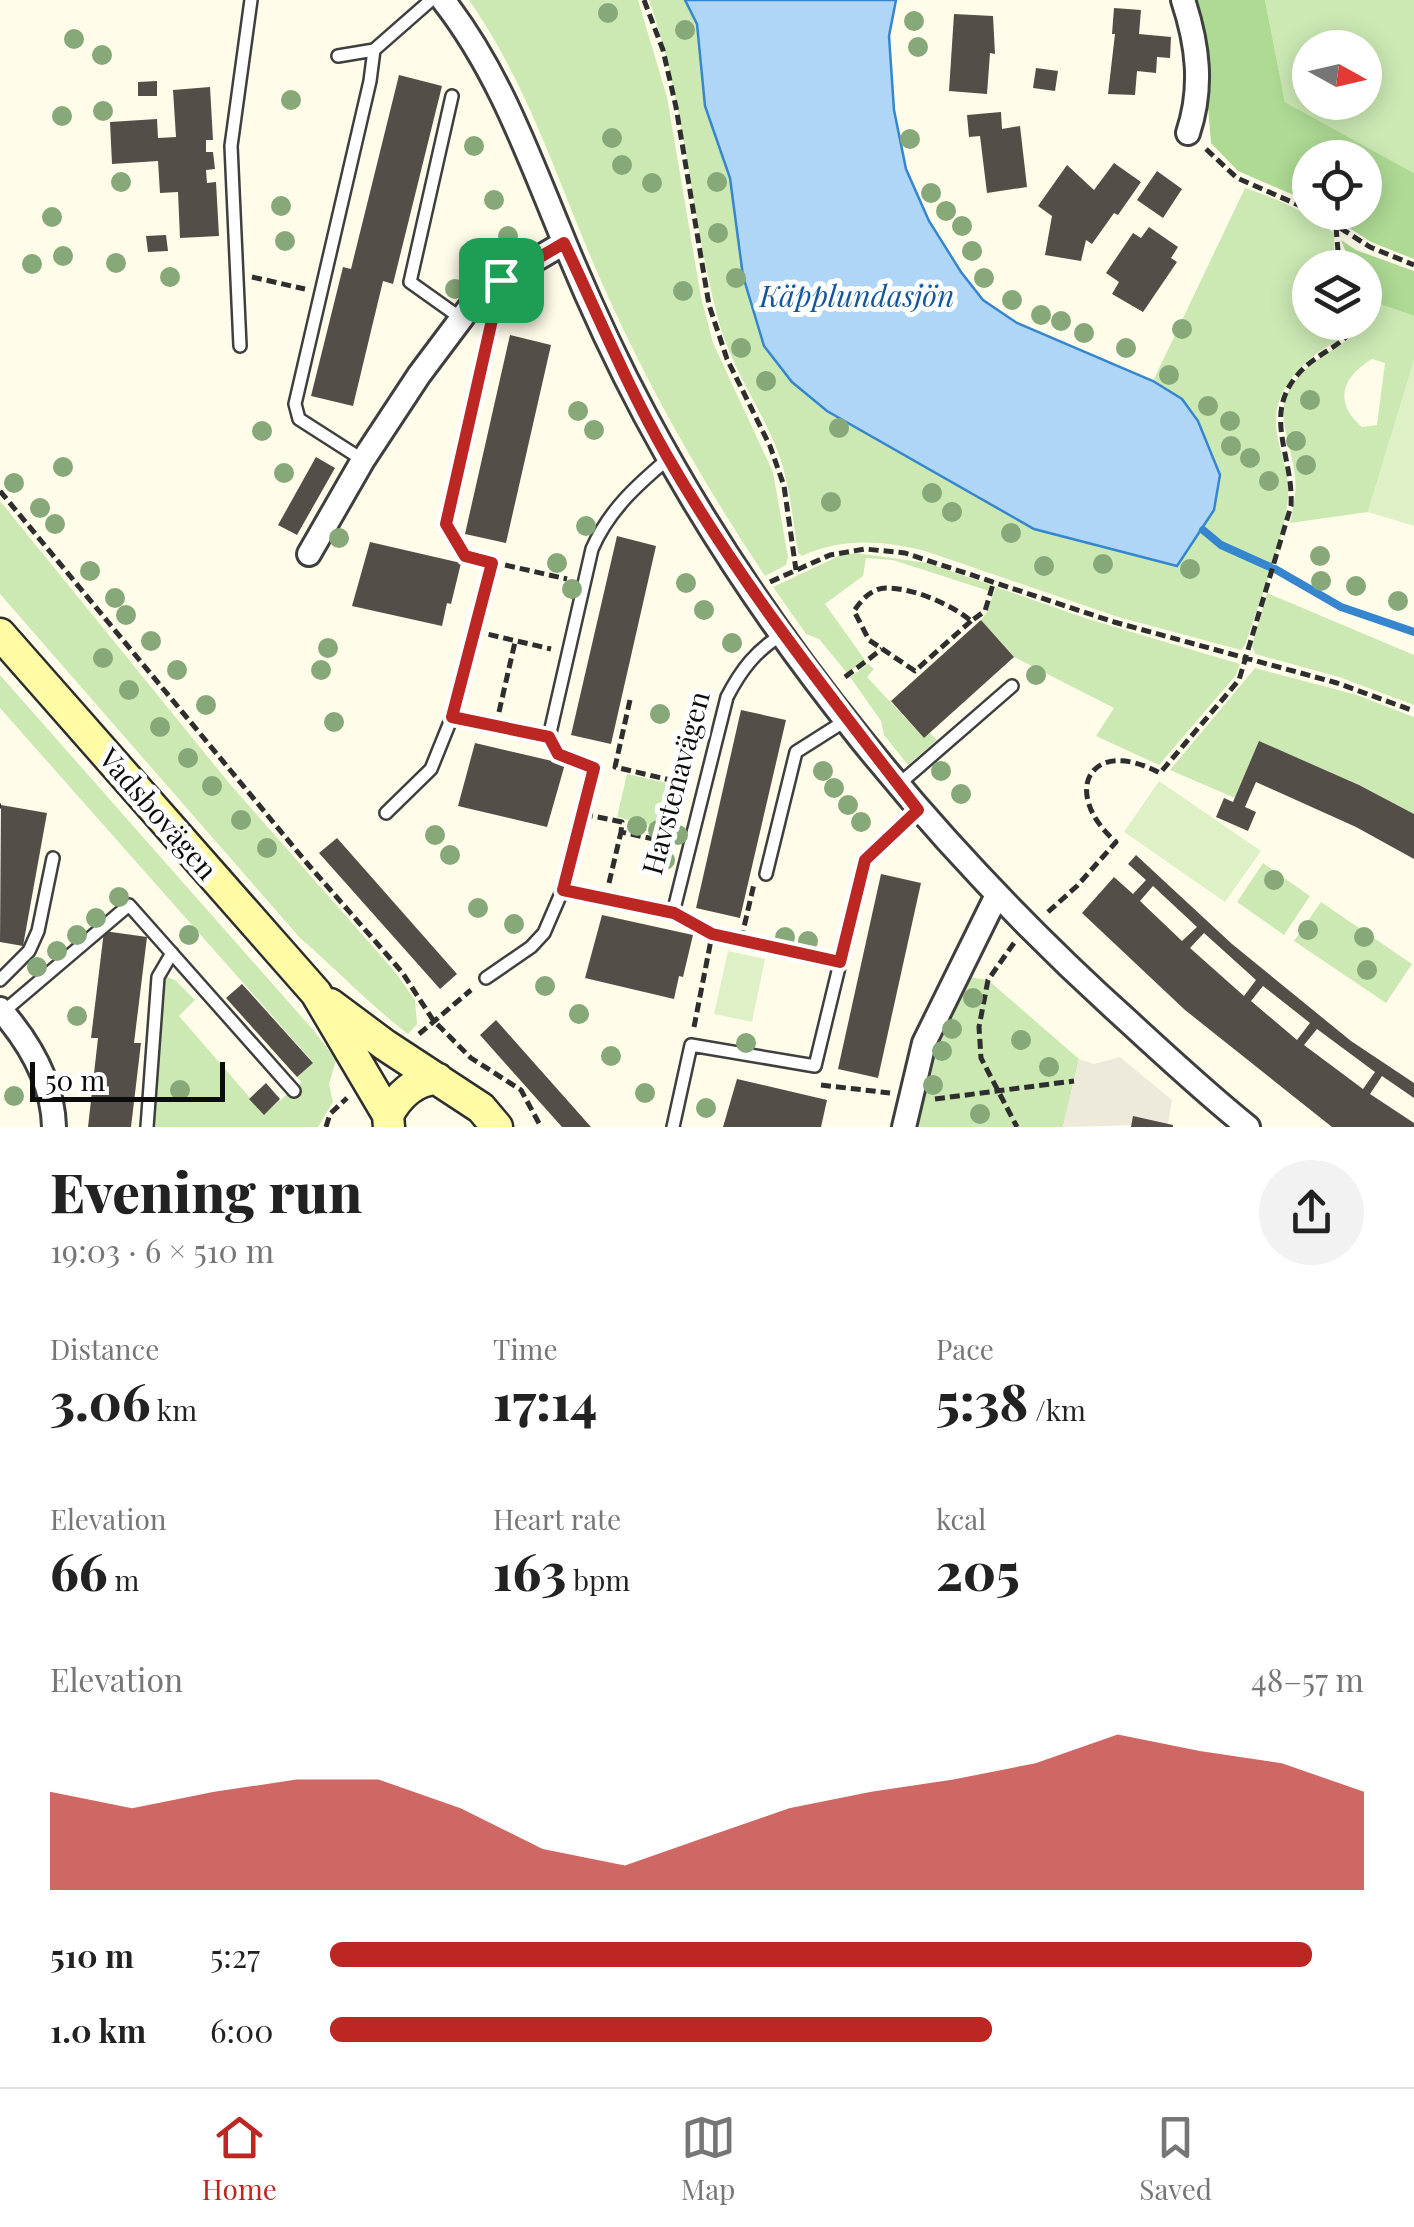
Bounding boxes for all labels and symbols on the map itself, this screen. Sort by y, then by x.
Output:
north arrow [1292,30,1382,120]
pin [459,238,544,323]
water label: Käpplundasjön [759,275,954,315]
street label: Havstenavägen [632,687,717,878]
street label: Vadsbovägen [91,739,227,887]
scale bar [30,1057,225,1102]

